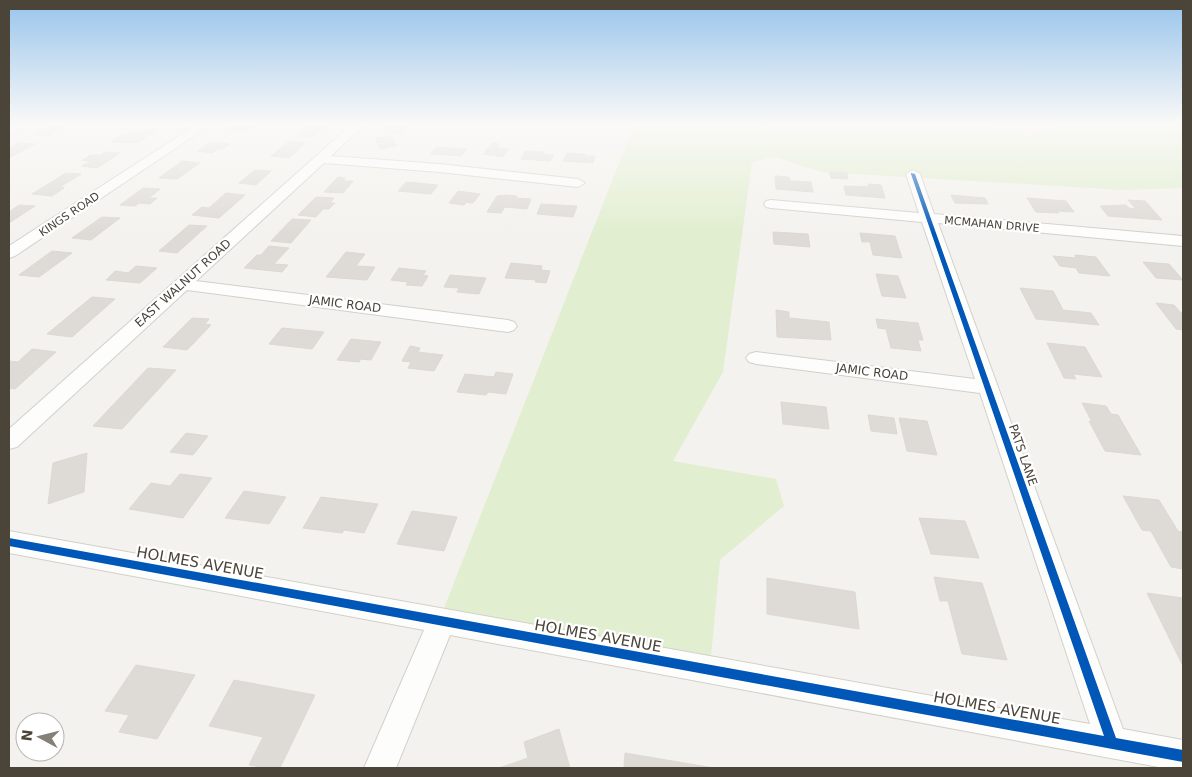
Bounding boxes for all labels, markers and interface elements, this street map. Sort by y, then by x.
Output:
street label: KINGS ROAD [37,190,102,239]
street label: MCMAHAN DRIVE [944,214,1040,235]
street label: EAST WALNUT ROAD [132,236,234,330]
street label: JAMIC ROAD [307,293,382,315]
street label: JAMIC ROAD [834,361,909,383]
street label: PATS LANE [1006,422,1040,488]
street label: HOLMES AVENUE [135,543,265,583]
street label: HOLMES AVENUE [533,616,663,656]
street label: HOLMES AVENUE [932,688,1062,728]
north arrow [15,712,65,762]
text: N [18,729,36,742]

